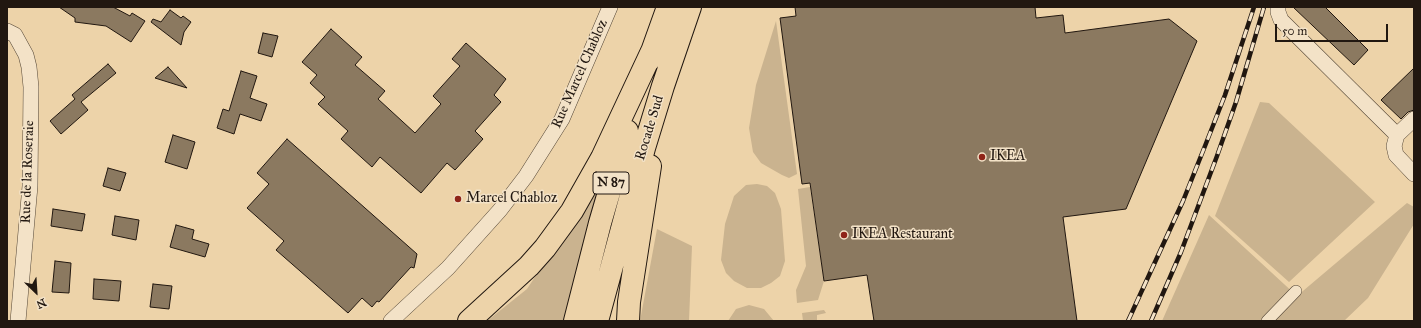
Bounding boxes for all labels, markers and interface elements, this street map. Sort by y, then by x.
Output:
scale bar [1277,16,1390,42]
street label: Rue Marcel Chabloz [548,17,612,131]
text: 50 m [1282,24,1307,38]
street label: Rocade Sud [632,93,668,163]
street label: Rue de la Roseraie [18,120,38,224]
place label: IKEA [990,149,1025,165]
marker: IKEA [977,152,987,162]
road number: N 87 [593,172,629,194]
place label: Marcel Chabloz [466,191,557,207]
marker: Marcel Chabloz [453,194,463,204]
place label: IKEA Restaurant [852,227,953,243]
marker: IKEA Restaurant [839,230,849,240]
north arrow [16,272,56,312]
text: N [34,295,48,311]

